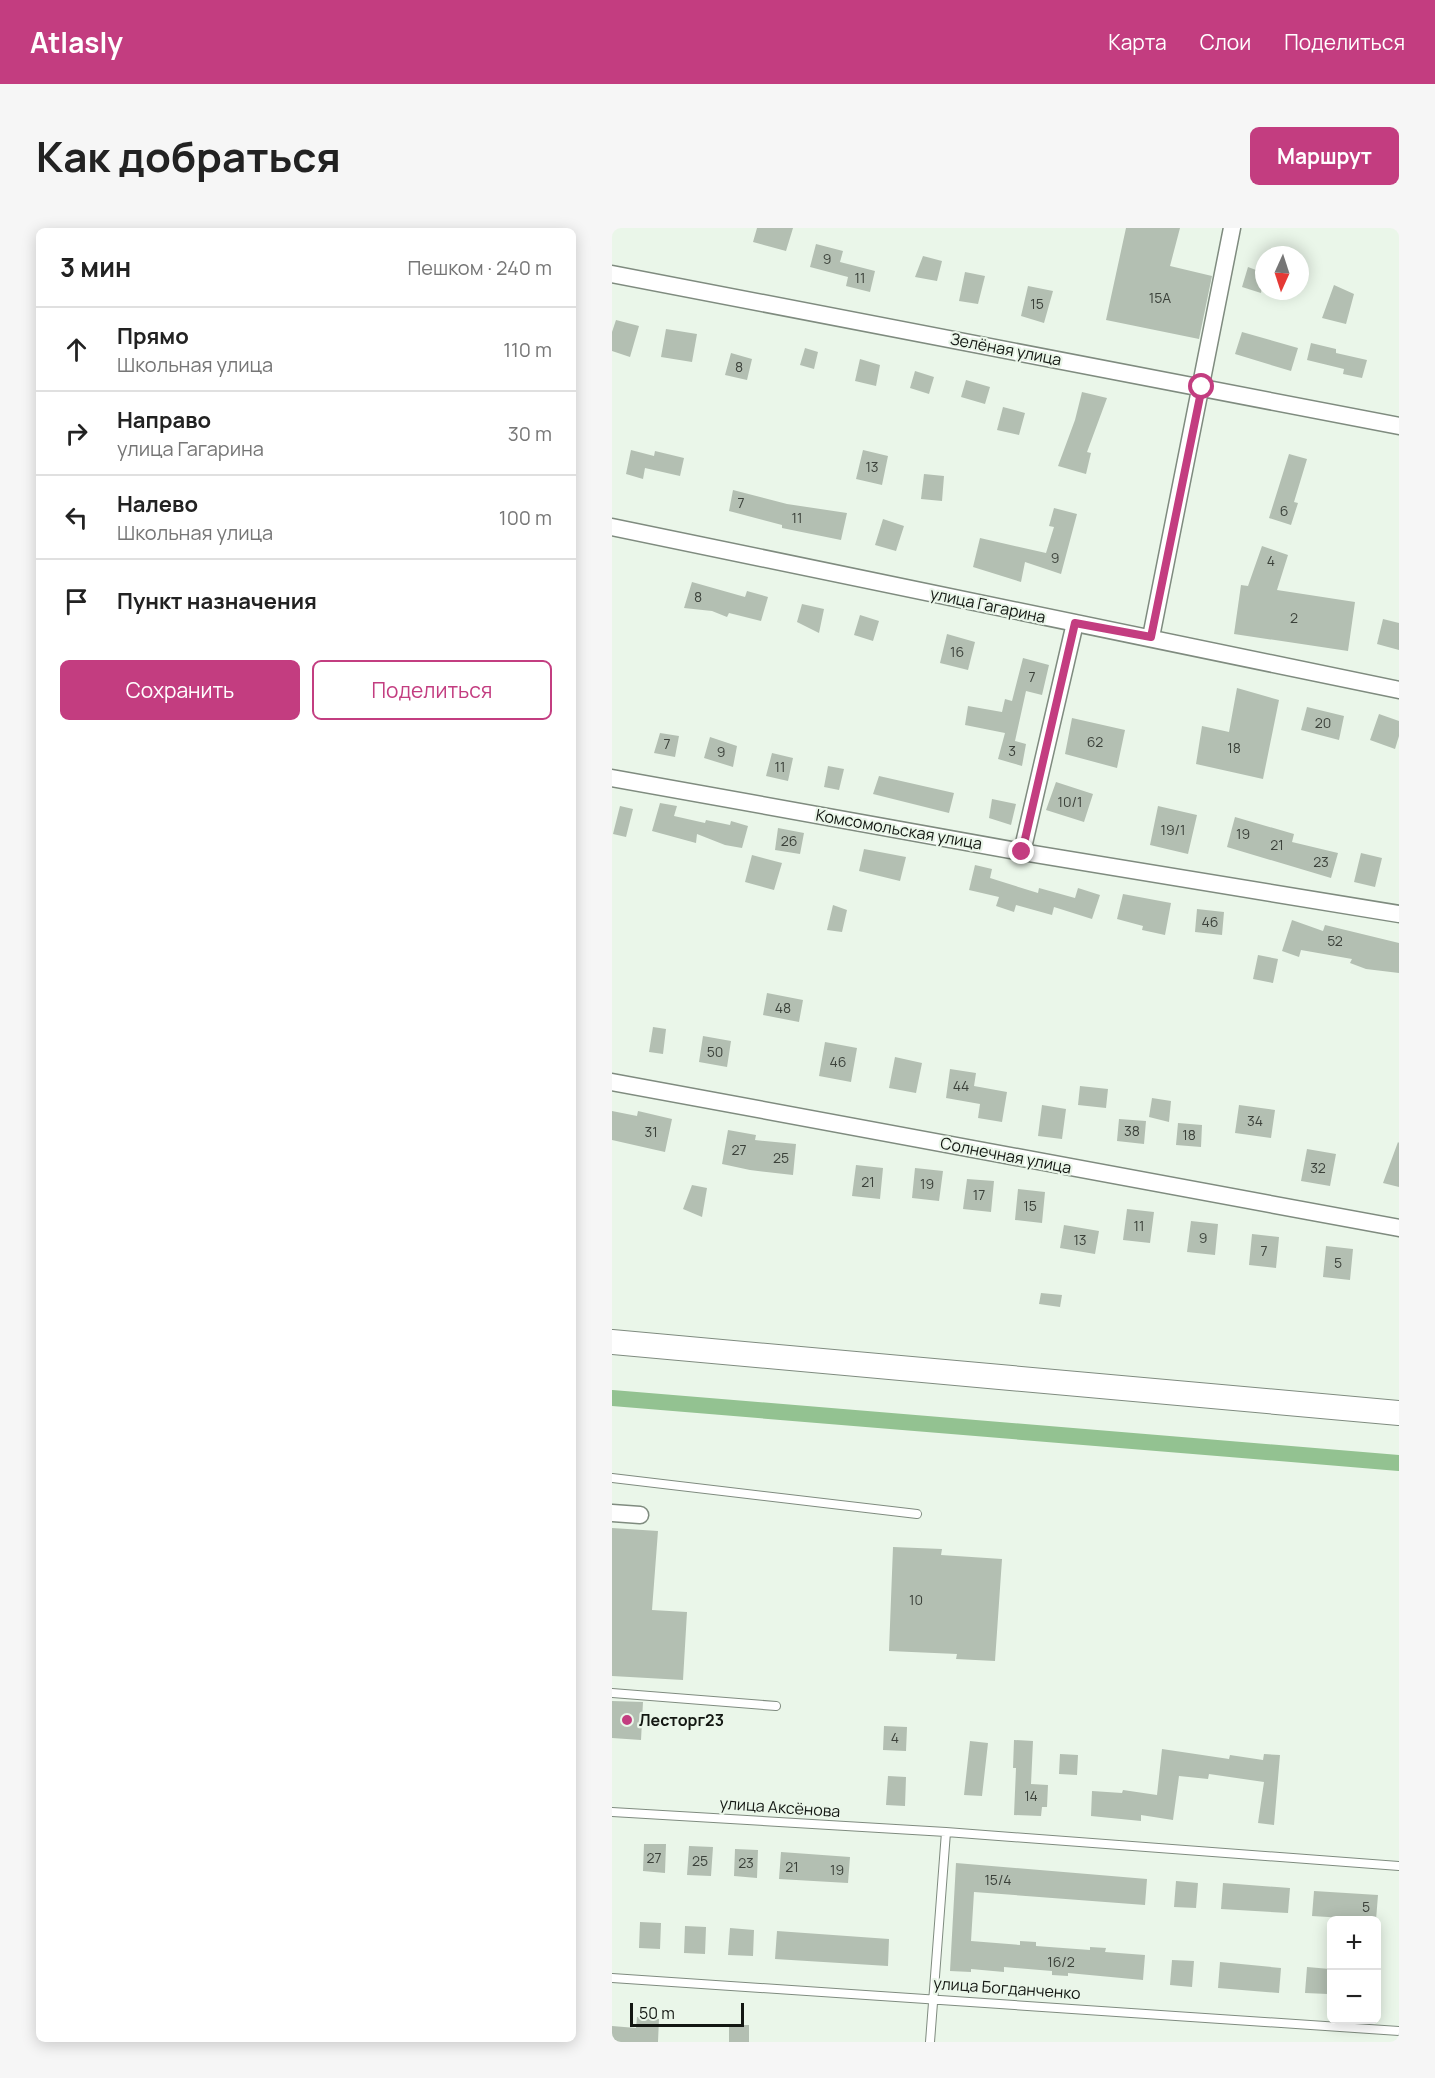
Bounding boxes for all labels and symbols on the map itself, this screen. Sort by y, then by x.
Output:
north arrow [1255,246,1309,300]
house number: 9 [823,249,831,268]
house number: 11 [855,268,865,287]
house number: 15А [1149,288,1171,307]
house number: 15 [1030,294,1044,313]
street label: Зелёная улица [948,327,1064,371]
house number: 8 [735,357,743,376]
route start [1188,373,1214,399]
house number: 13 [865,457,879,476]
house number: 7 [737,493,745,512]
house number: 6 [1280,501,1288,520]
house number: 11 [792,508,802,527]
house number: 9 [1051,548,1059,567]
house number: 4 [1267,551,1275,570]
street label: улица Гагарина [928,582,1048,628]
house number: 8 [694,587,702,606]
house number: 2 [1290,608,1298,627]
house number: 16 [950,642,964,661]
house number: 7 [1028,667,1036,686]
house number: 20 [1315,713,1331,732]
house number: 62 [1087,732,1103,751]
house number: 7 [663,734,671,753]
house number: 18 [1227,738,1241,757]
house number: 3 [1008,741,1016,760]
house number: 9 [717,742,725,761]
house number: 11 [775,757,785,776]
house number: 10/1 [1058,792,1082,811]
street label: Комсомольская улица [814,804,984,854]
house number: 19/1 [1160,820,1186,839]
house number: 19 [1236,824,1250,843]
house number: 26 [781,831,797,850]
house number: 21 [1270,835,1284,854]
route end [1008,838,1034,864]
house number: 23 [1313,852,1329,871]
house number: 46 [1202,912,1218,931]
house number: 52 [1327,931,1343,950]
house number: 48 [775,998,791,1017]
house number: 50 [707,1042,723,1061]
house number: 46 [830,1052,846,1071]
house number: 44 [953,1076,969,1095]
house number: 34 [1247,1111,1263,1130]
house number: 38 [1124,1121,1140,1140]
house number: 31 [644,1122,658,1141]
house number: 18 [1182,1125,1196,1144]
street label: Солнечная улица [939,1131,1073,1179]
house number: 27 [731,1140,747,1159]
house number: 25 [773,1148,789,1167]
house number: 32 [1310,1158,1326,1177]
house number: 21 [861,1172,875,1191]
house number: 19 [920,1174,934,1193]
house number: 17 [973,1185,985,1204]
house number: 15 [1023,1196,1037,1215]
house number: 11 [1134,1216,1144,1235]
house number: 9 [1199,1228,1207,1247]
house number: 13 [1073,1230,1087,1249]
house number: 7 [1260,1241,1268,1260]
house number: 5 [1334,1253,1342,1272]
house number: 10 [909,1590,923,1609]
place label: Лесторг23 [639,1709,724,1731]
marker: Лесторг23 [620,1713,634,1727]
house number: 4 [891,1728,899,1747]
house number: 14 [1024,1786,1038,1805]
street label: улица Аксёнова [719,1792,841,1822]
house number: 27 [646,1848,662,1867]
house number: 25 [692,1851,708,1870]
house number: 23 [738,1853,754,1872]
house number: 21 [785,1857,799,1876]
house number: 19 [830,1860,844,1879]
house number: 15/4 [984,1870,1012,1889]
house number: 5 [1362,1897,1370,1916]
house number: 16/2 [1047,1952,1075,1971]
street label: улица Богданченко [933,1972,1081,2004]
scale bar [630,2000,744,2028]

